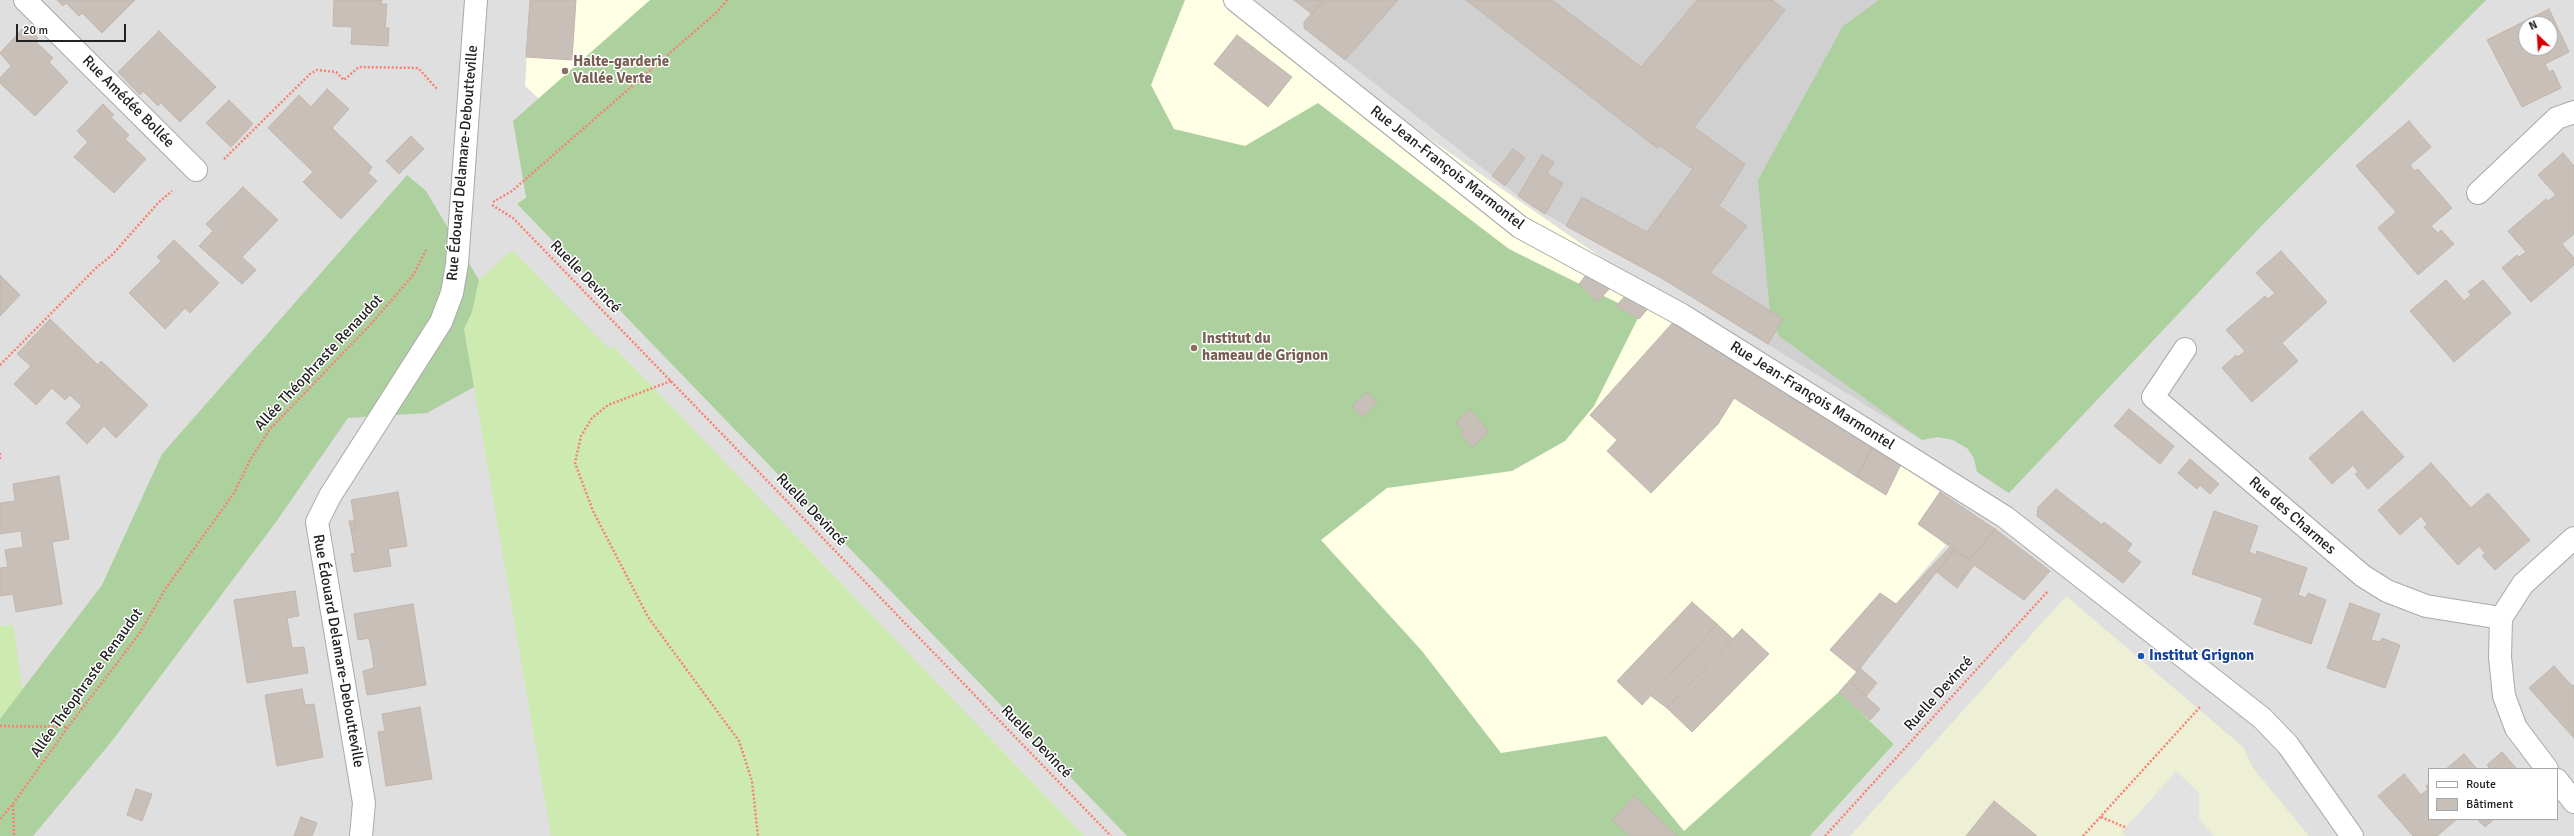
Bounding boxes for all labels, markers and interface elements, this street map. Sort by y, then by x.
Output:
scale bar [18,16,128,42]
north arrow [2518,16,2558,56]
text: N [2527,18,2539,33]
text: 20 m [23,23,48,38]
street label: Rue Édouard Delamare-Deboutteville [444,44,482,282]
street label: Rue Amédée Bollée [78,52,178,152]
place label: Halte-garderie Vallée Verte [573,53,669,88]
marker: Halte-garderie Vallée Verte [560,66,570,76]
street label: Rue Jean-François Marmontel [1366,102,1528,234]
street label: Ruelle Devincé [546,237,624,317]
street label: Allée Théophraste Renaudot [251,291,387,435]
place label: Institut du hameau de Grignon [1202,330,1328,365]
street label: Rue Jean-François Marmontel [1726,338,1898,454]
marker: Institut du hameau de Grignon [1189,343,1199,353]
street label: Ruelle Devincé [772,470,850,550]
street label: Rue des Charmes [2245,473,2339,559]
street label: Rue Édouard Delamare-Deboutteville [309,533,367,769]
street label: Allée Théophraste Renaudot [27,605,147,761]
place label: Institut Grignon [2149,647,2254,665]
marker: Institut Grignon [2136,651,2146,661]
street label: Ruelle Devincé [1901,653,1977,735]
street label: Ruelle Devincé [997,702,1075,782]
legend [2428,768,2558,820]
text: Route [2466,777,2496,792]
text: Bâtiment [2466,797,2513,812]

